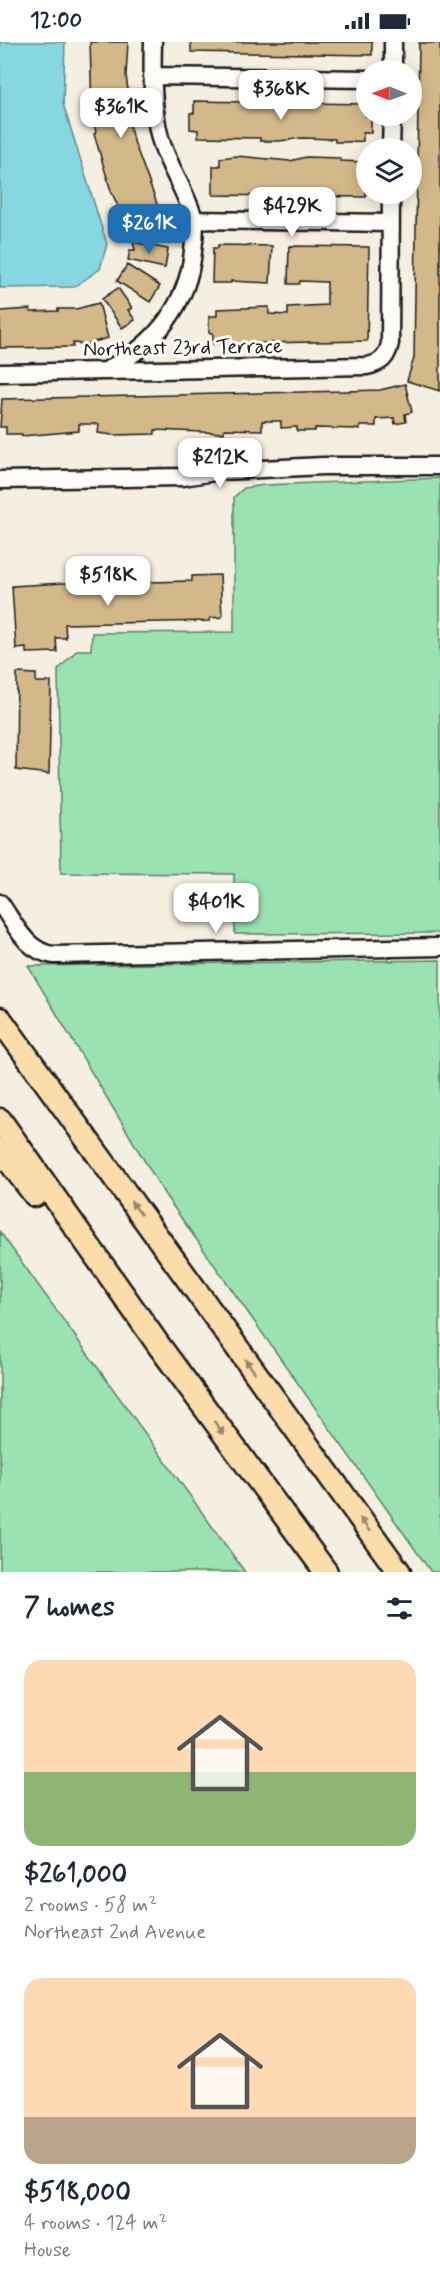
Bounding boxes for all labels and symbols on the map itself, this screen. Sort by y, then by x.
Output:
north arrow [356,60,422,126]
pin: $368K [239,70,323,121]
pin: $361K [79,88,163,139]
pin: $429K [250,187,334,238]
pin: $261K [107,204,191,255]
street label: Northeast 23rd Terrace [83,332,283,364]
pin: $212K [178,438,262,489]
pin: $518K [66,556,150,607]
pin: $401K [174,883,258,934]
one-way arrow [130,1201,142,1217]
one-way arrow [245,1359,257,1374]
one-way arrow [213,1420,225,1435]
one-way arrow [359,1517,371,1532]

